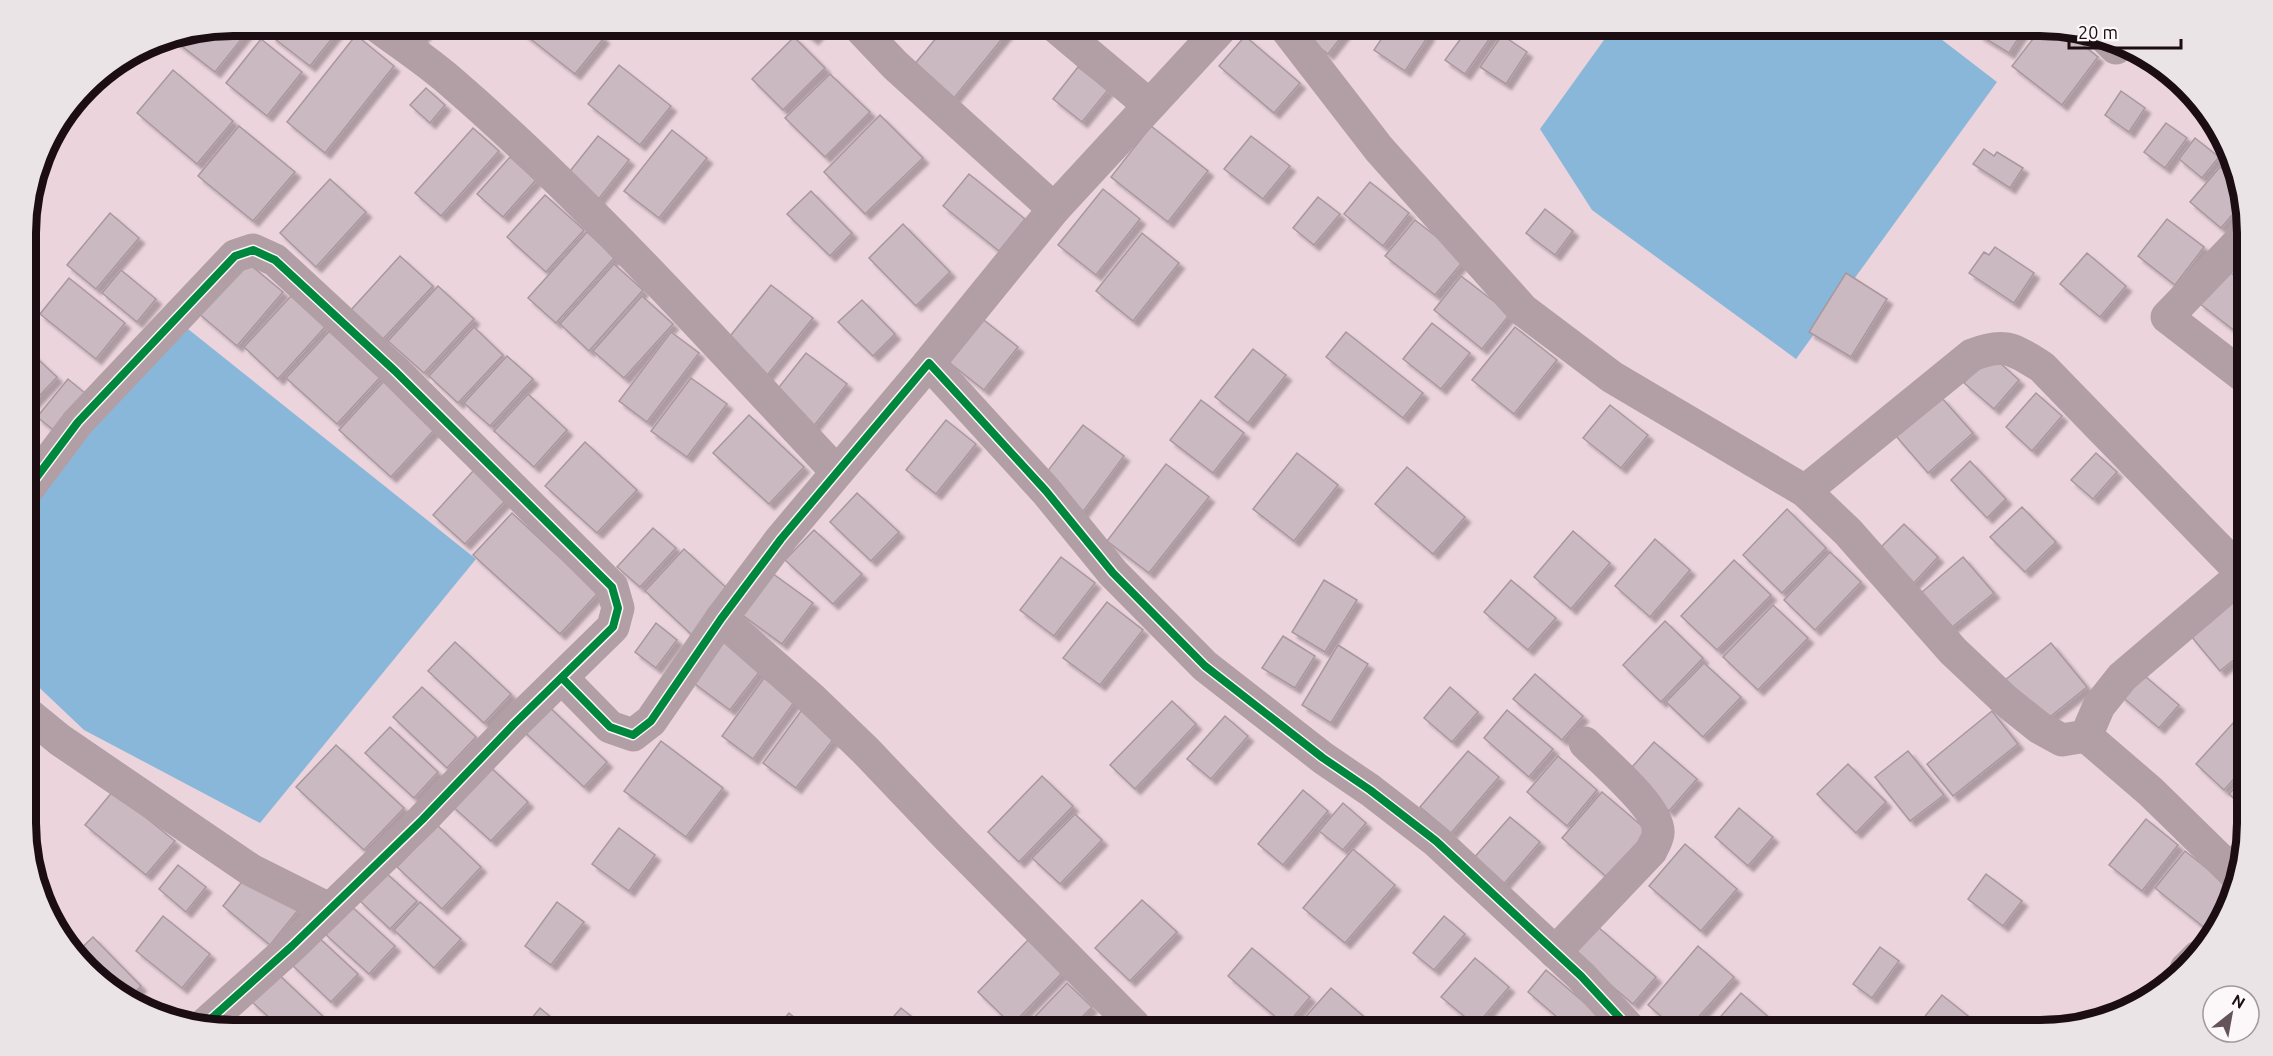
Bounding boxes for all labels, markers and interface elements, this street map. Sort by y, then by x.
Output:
scale bar [2069,12,2182,50]
text: 20 m [2078,22,2118,42]
north arrow [2201,984,2261,1044]
text: N [2229,990,2248,1012]

